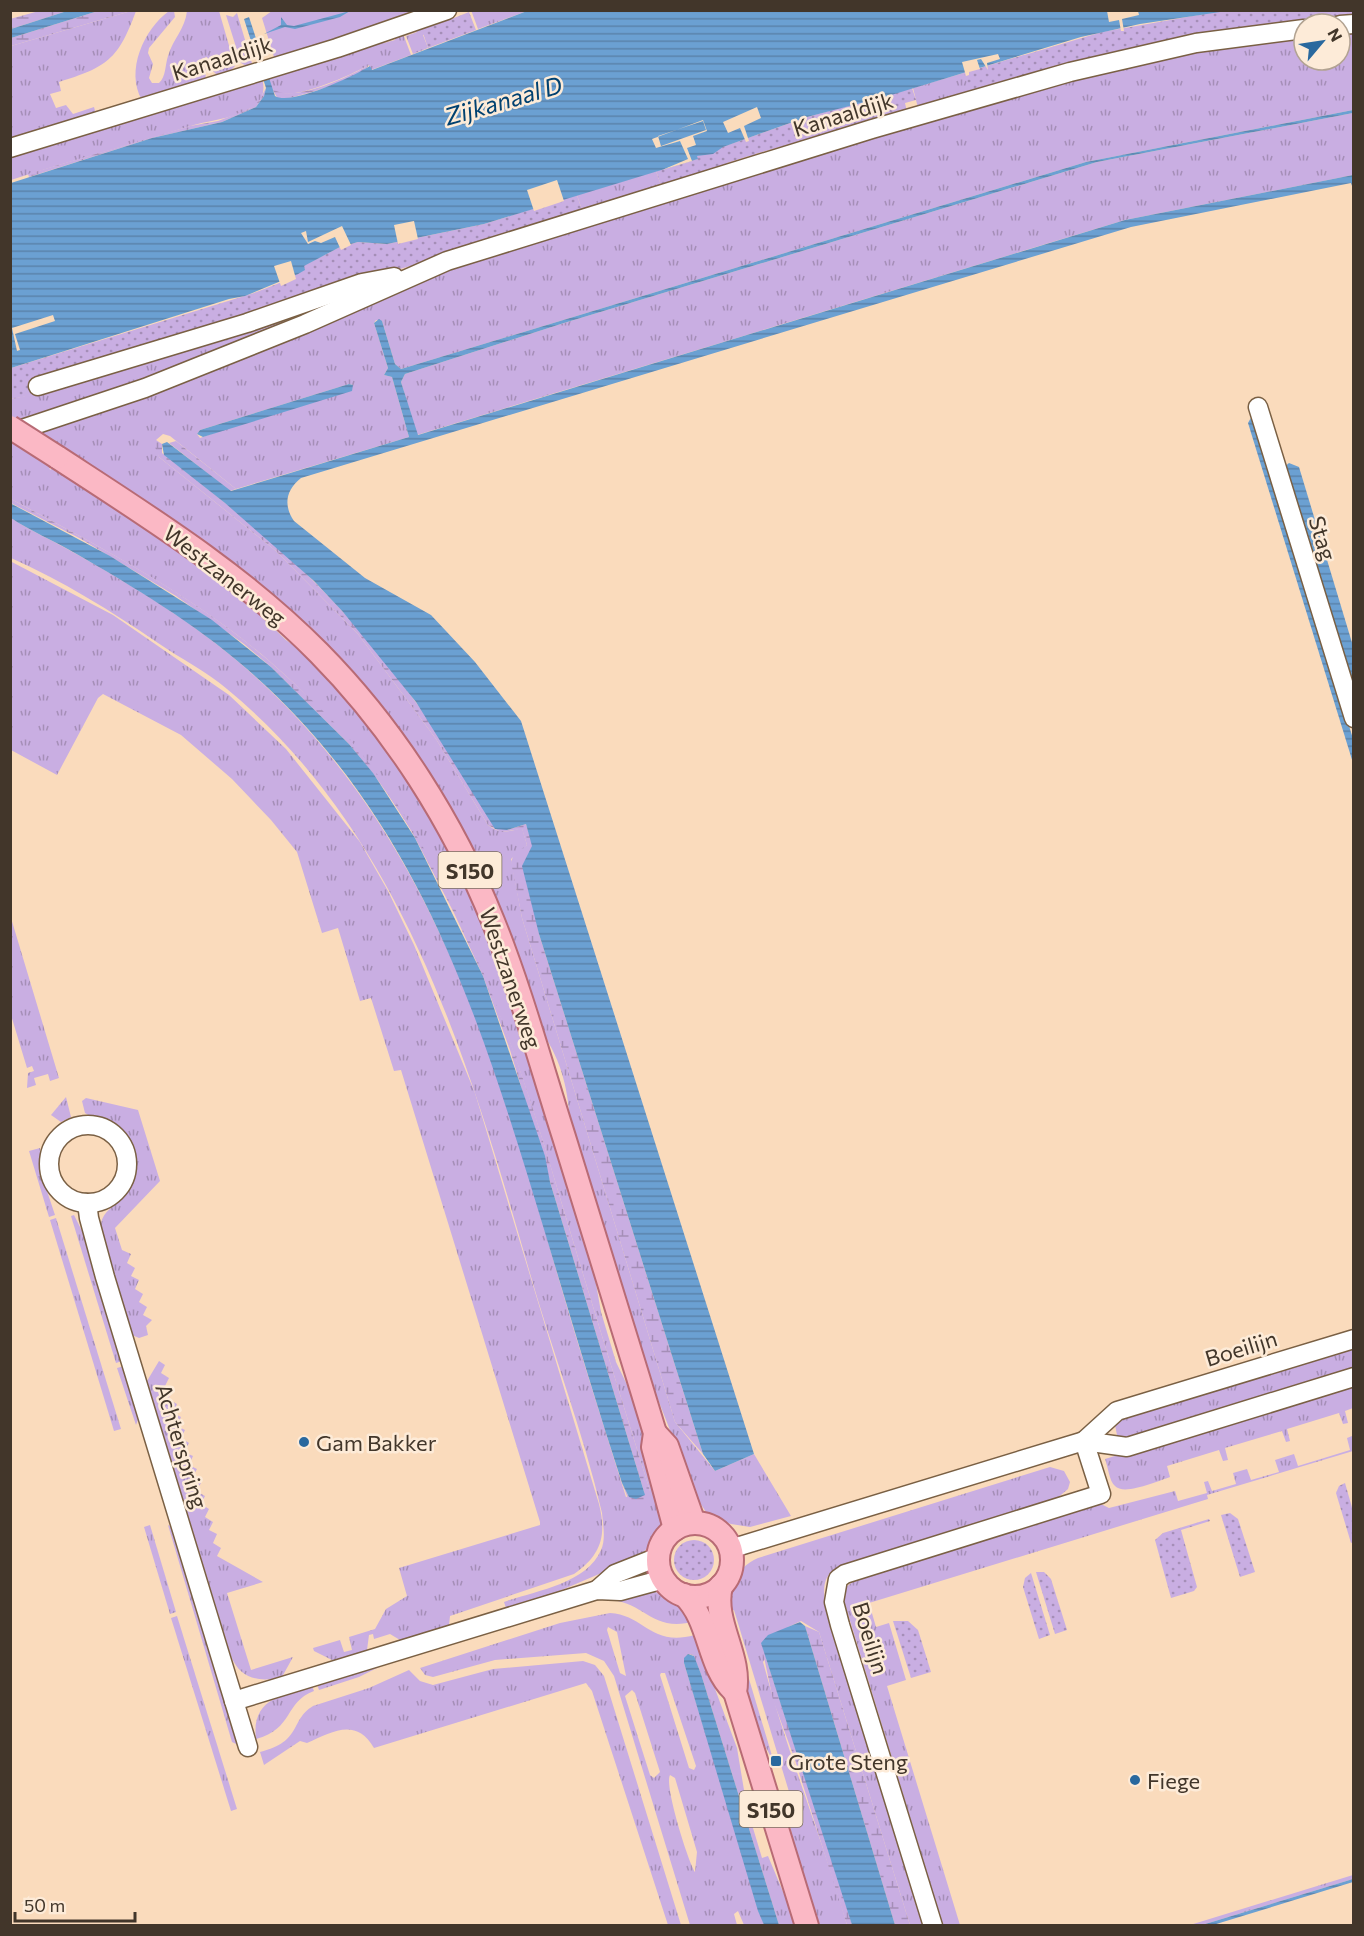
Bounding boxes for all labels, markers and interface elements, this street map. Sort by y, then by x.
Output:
north arrow [1292,12,1352,72]
text: N [1324,25,1347,44]
street label: Kanaaldijk [169,30,275,86]
water label: Zijkanaal D [440,69,566,131]
street label: Kanaaldijk [790,86,896,142]
street label: Stag [1303,512,1343,564]
street label: Westzanerweg [159,519,292,631]
road number: S150 [438,852,502,888]
street label: Westzanerweg [474,904,548,1052]
street label: Boeilijn [1202,1324,1280,1372]
street label: Achterspring [150,1380,214,1512]
place label: Gam Bakker [316,1429,437,1456]
marker: Gam Bakker [297,1435,311,1449]
street label: Boeilijn [847,1599,895,1677]
place label: Grote Steng [788,1748,908,1775]
marker: Grote Steng [769,1754,783,1768]
place label: Fiege [1147,1767,1200,1794]
marker: Fiege [1128,1773,1142,1787]
road number: S150 [740,1791,802,1827]
scale bar [15,1885,135,1923]
text: 50 m [24,1894,65,1916]

